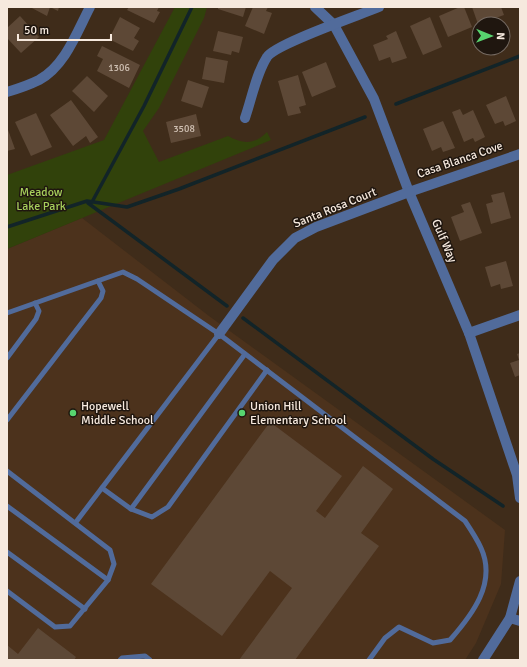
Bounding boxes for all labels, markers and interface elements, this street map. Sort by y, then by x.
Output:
scale bar [18,16,111,42]
north arrow [471,16,511,56]
text: 50 m [24,23,49,38]
text: N [494,32,507,40]
house number: 1306 [108,62,130,74]
house number: 3508 [173,123,195,135]
street label: Casa Blanca Cove [415,138,505,182]
park label: Meadow Lake Park [16,185,66,214]
street label: Santa Rosa Court [291,185,379,231]
street label: Gulf Way [428,217,460,265]
place label: Hopewell Middle School [81,399,154,428]
place label: Union Hill Elementary School [250,399,347,428]
marker: Hopewell Middle School [68,408,78,418]
marker: Union Hill Elementary School [237,408,247,418]

